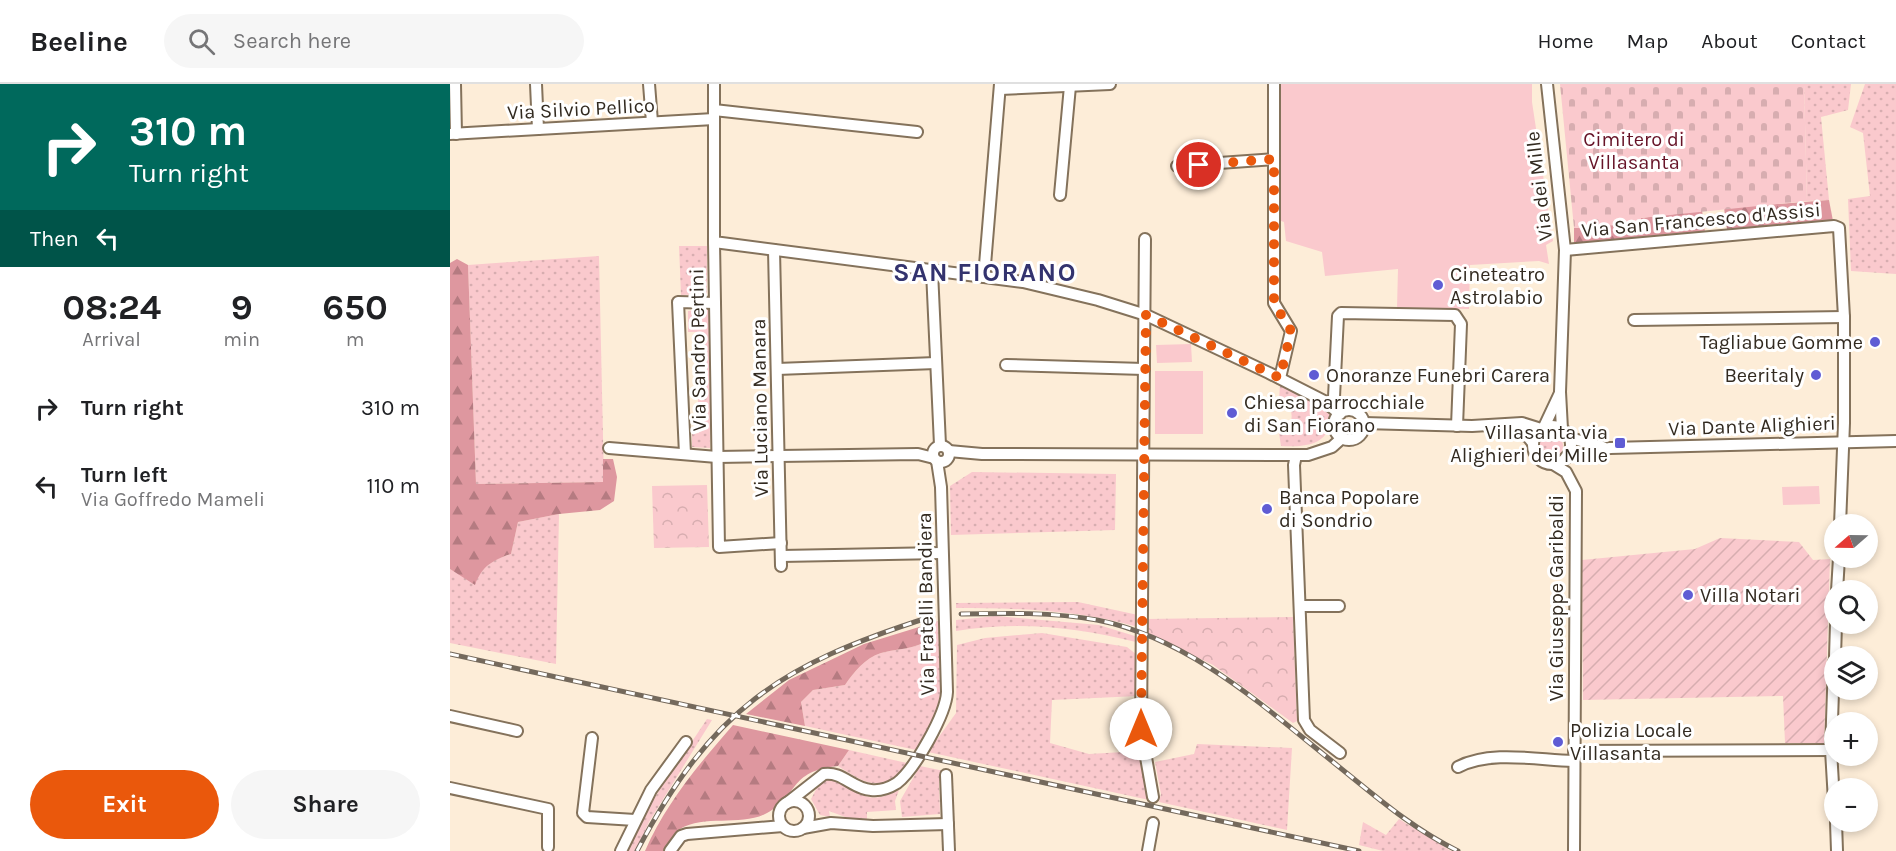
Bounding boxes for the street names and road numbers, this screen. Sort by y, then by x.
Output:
street label: Via Silvio Pellico [506,94,656,124]
street label: Via dei Mille [1521,130,1557,242]
street label: Via San Francesco d'Assisi [1580,198,1822,242]
street label: Via Sandro Pertini [685,268,711,432]
street label: Via Luciano Manara [747,318,773,498]
street label: Via Dante Alighieri [1668,412,1836,440]
street label: Via Giuseppe Garibaldi [1545,495,1568,701]
street label: Via Fratelli Bandiera [913,512,939,696]

